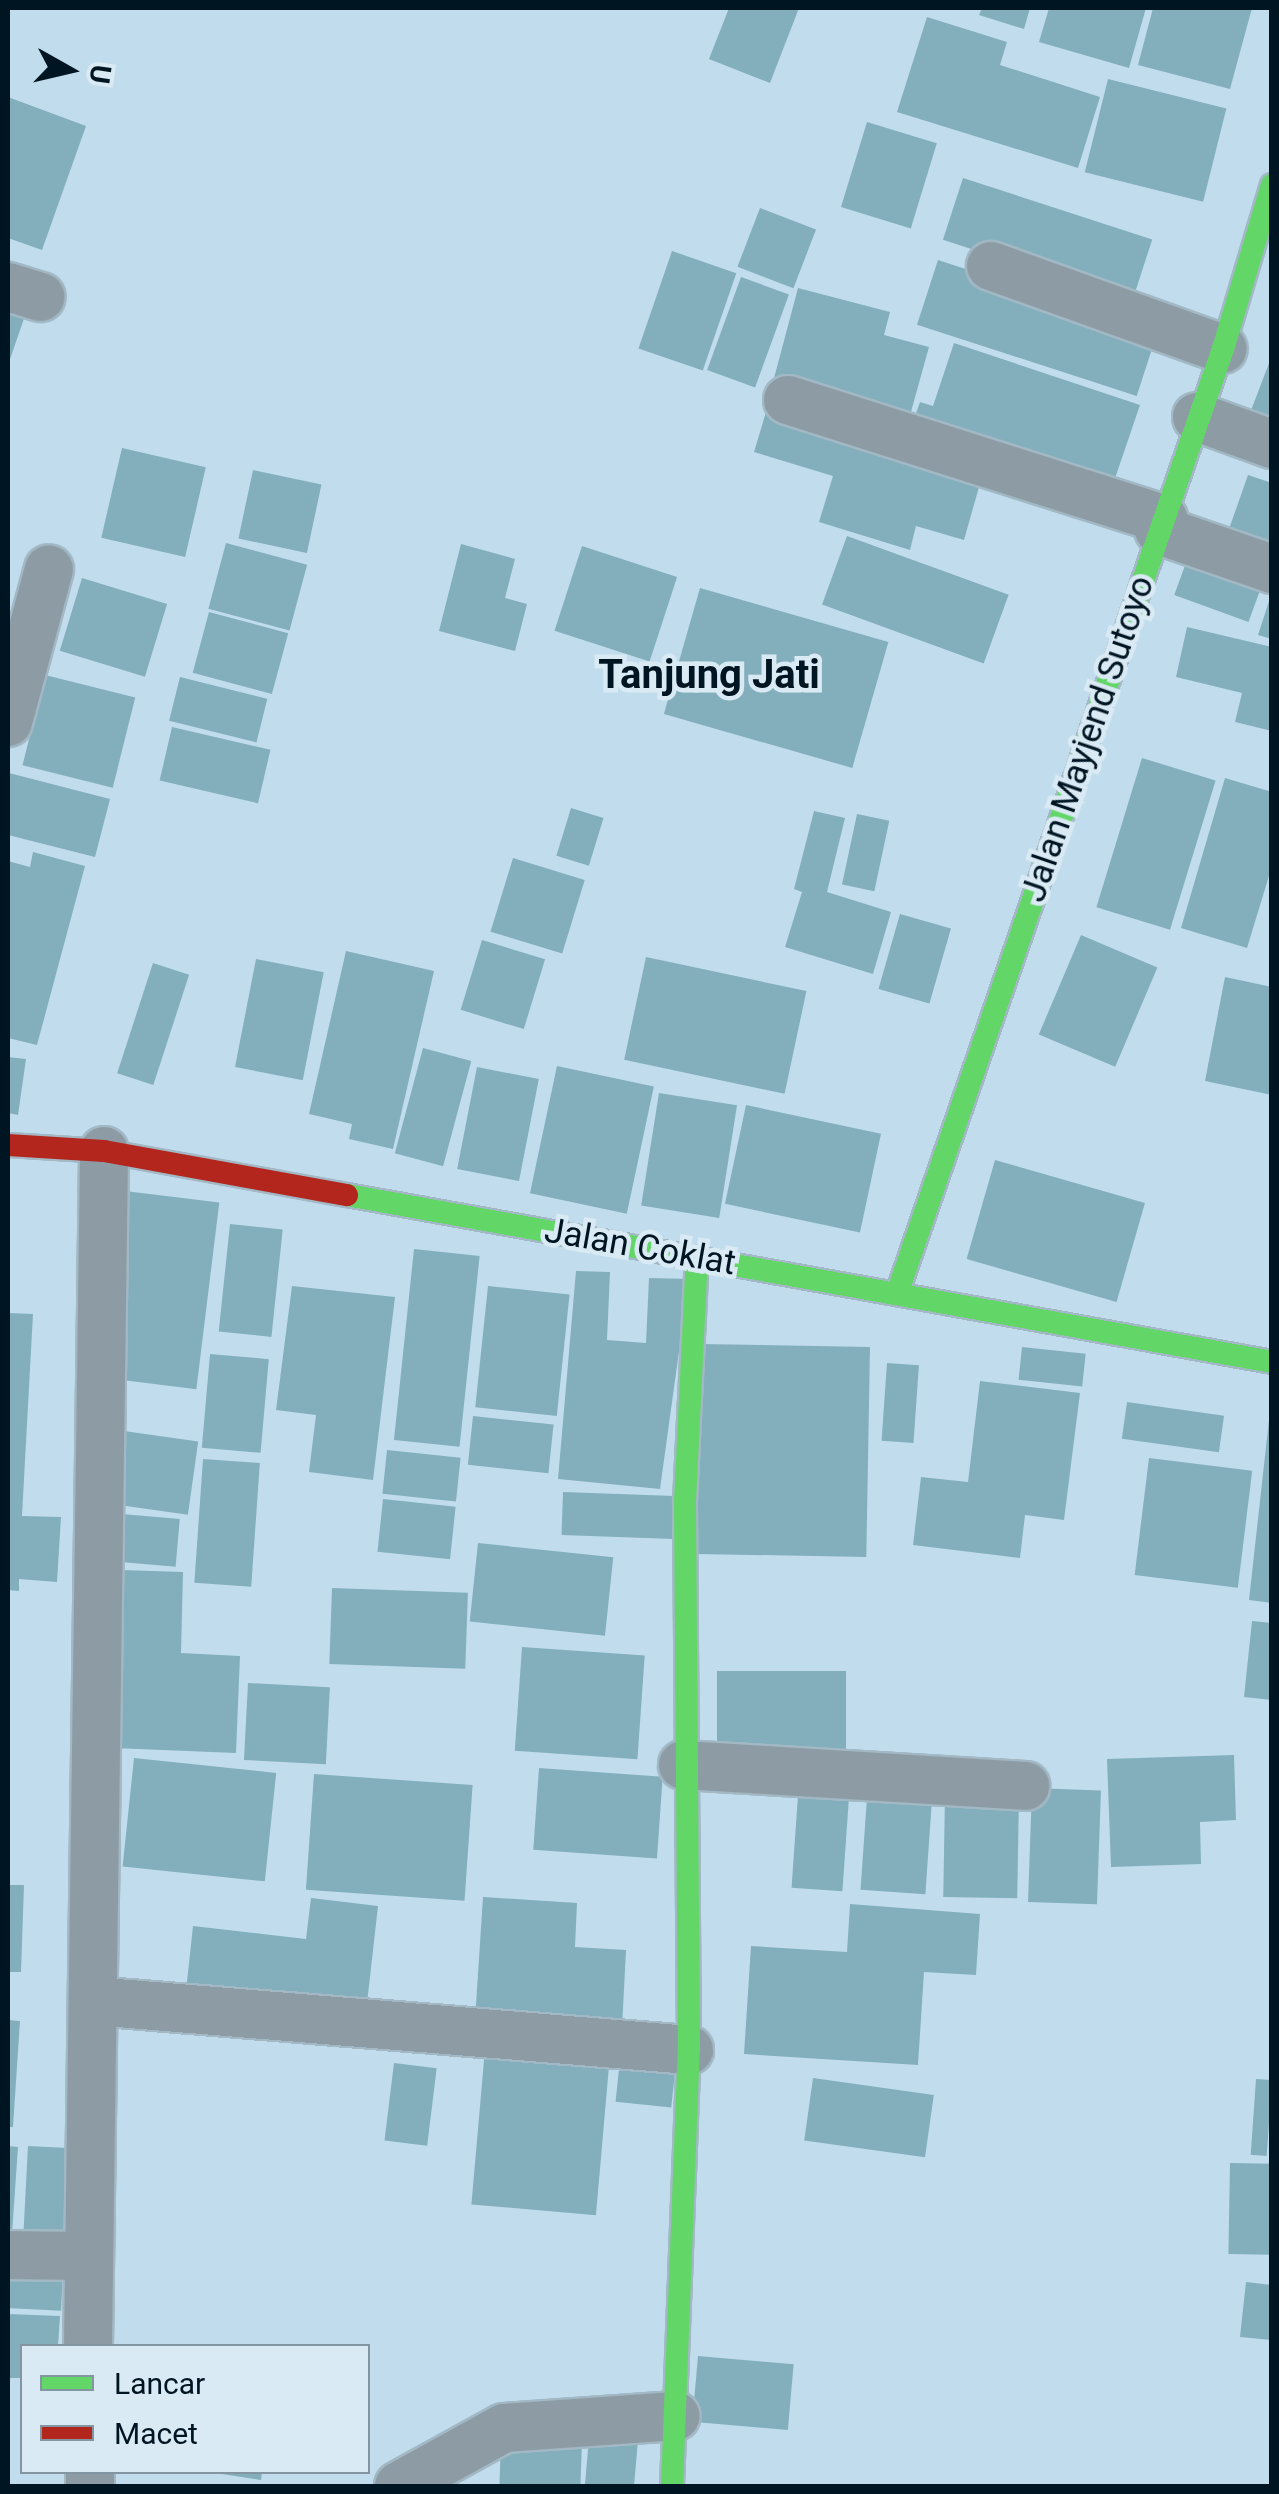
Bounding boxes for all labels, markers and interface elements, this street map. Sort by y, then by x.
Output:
north arrow [20,20,120,120]
text: U [83,63,118,86]
street label: Jalan Mayjend Sutoyo [1013,571,1163,907]
district label: Tanjung Jati [598,651,820,699]
street label: Jalan Coklat [541,1210,739,1284]
legend [20,2344,370,2474]
text: Lancar [114,2366,205,2401]
text: Macet [114,2416,198,2451]

